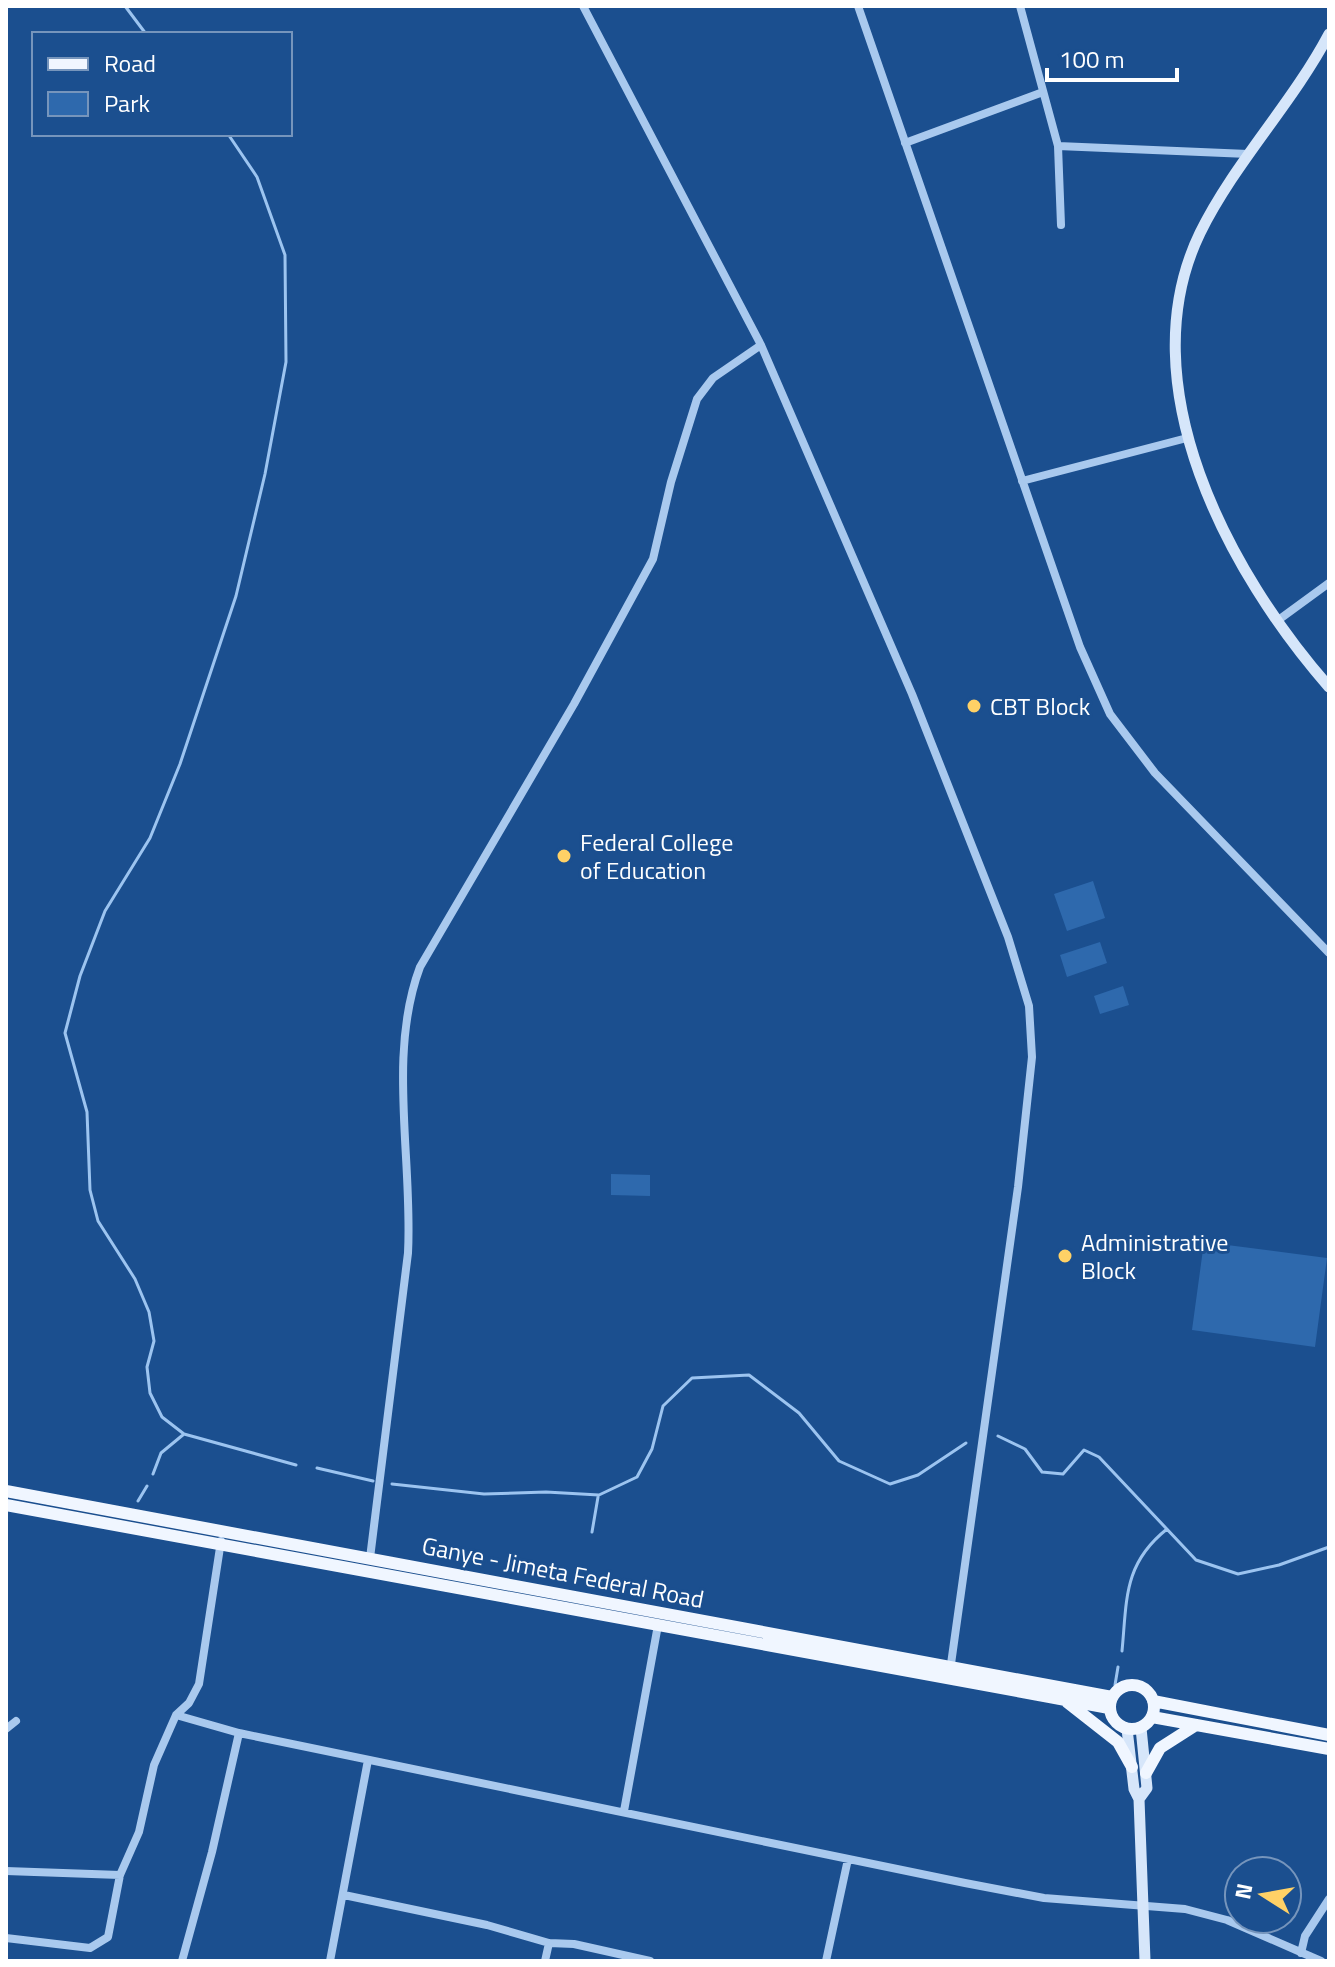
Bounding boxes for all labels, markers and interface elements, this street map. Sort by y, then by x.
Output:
legend [32,32,292,136]
scale bar [1047,32,1177,82]
text: 100 m [1059,41,1125,77]
text: Road [104,45,156,81]
text: Park [104,85,150,121]
place label: CBT Block [990,688,1091,724]
marker: CBT Block [965,697,983,715]
place label: Federal College of Education [580,824,733,888]
marker: Federal College of Education [555,847,573,865]
place label: Administrative Block [1081,1224,1228,1288]
marker: Administrative Block [1056,1247,1074,1265]
street label: Ganye - Jimeta Federal Road [419,1527,707,1617]
north arrow [1223,1855,1303,1935]
text: N [1225,1880,1262,1902]

